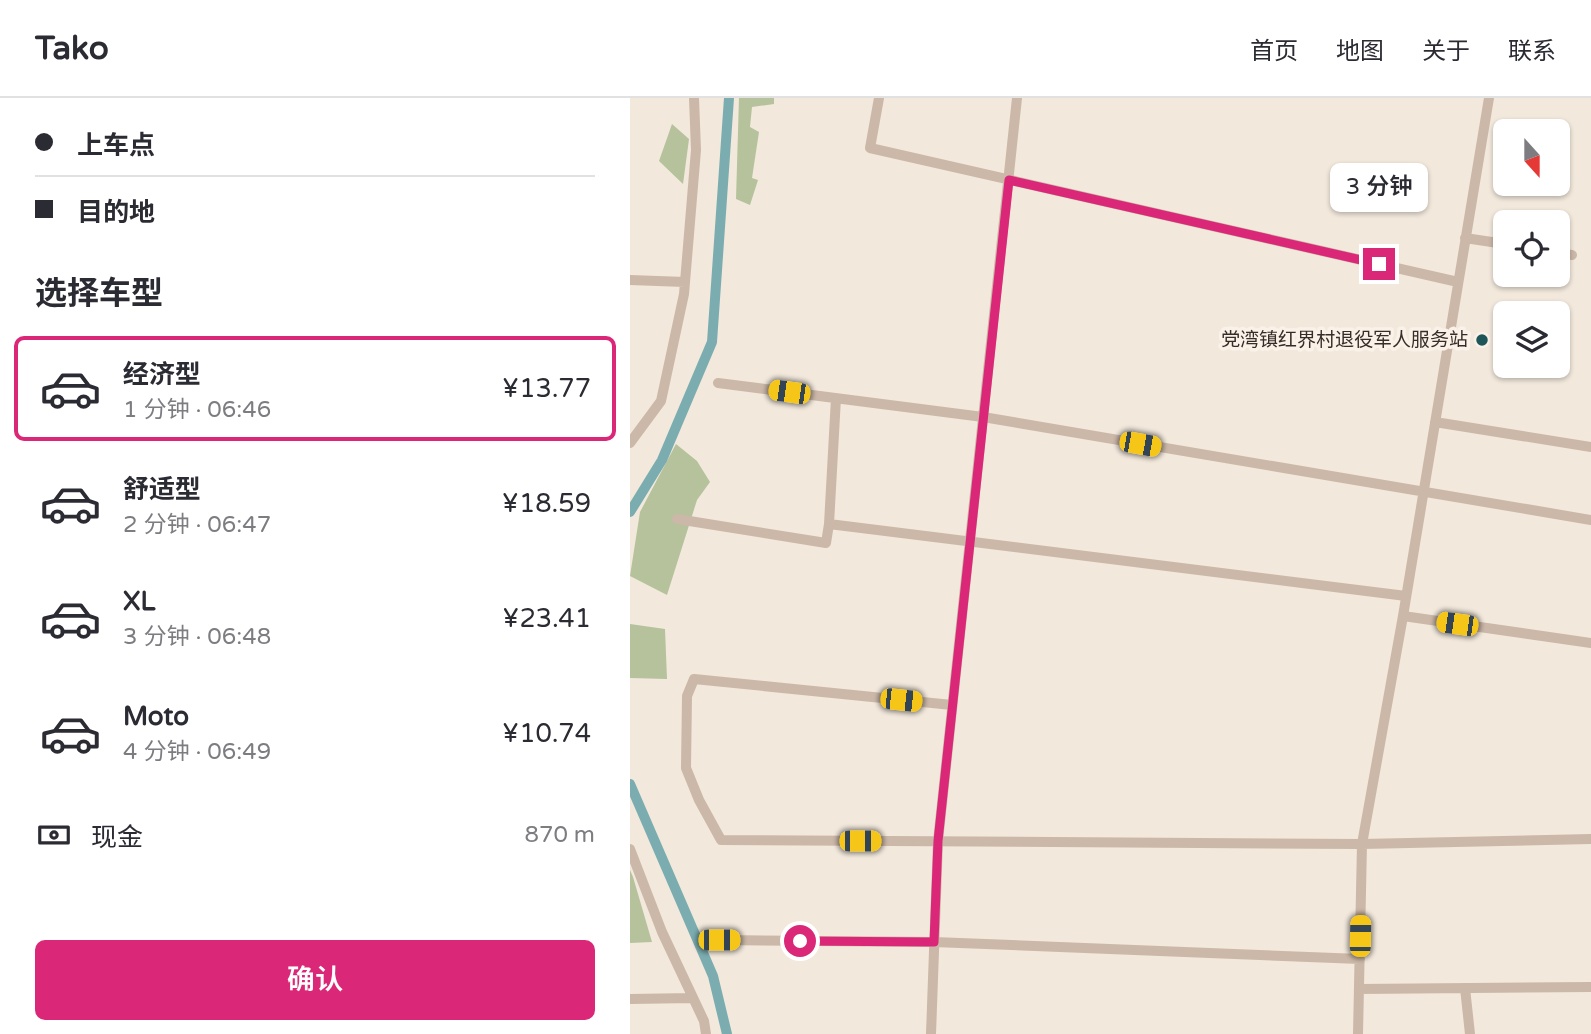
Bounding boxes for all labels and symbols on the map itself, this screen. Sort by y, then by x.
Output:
north arrow [1493,119,1570,196]
callout: 3 分钟 [1330,162,1428,212]
route end [1363,248,1395,280]
place label: 党湾镇红界村退役军人服务站 [1221,329,1468,351]
marker: 党湾镇红界村退役军人服务站 [1474,332,1490,348]
car [767,379,812,405]
car [1118,430,1163,458]
car [1435,611,1480,637]
car [880,687,923,713]
car [840,831,882,852]
car [1350,915,1371,957]
route start [784,925,816,957]
car [699,930,741,951]

